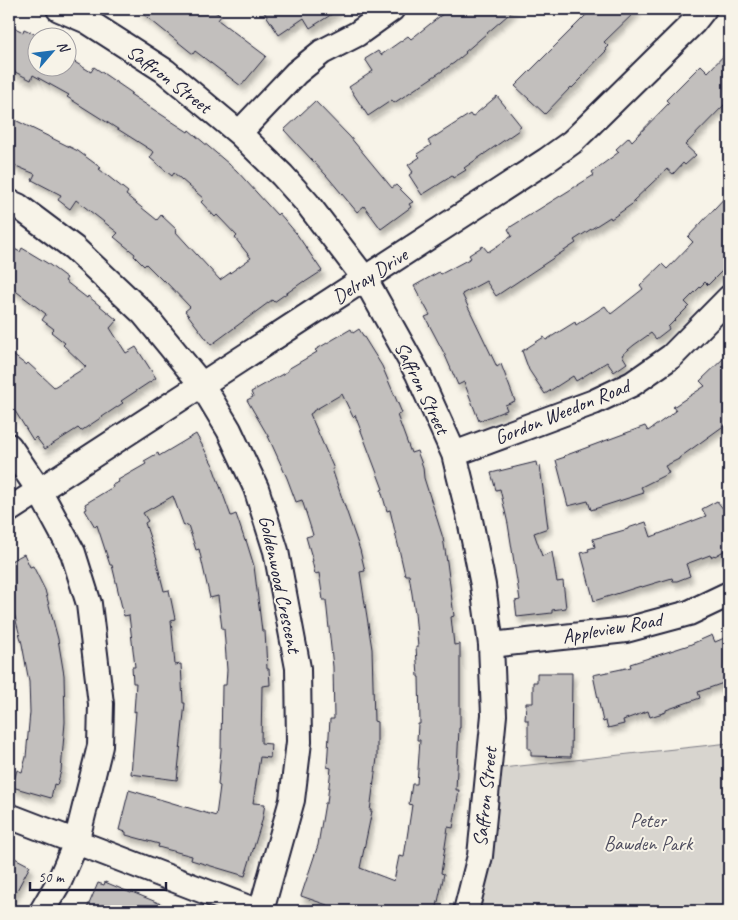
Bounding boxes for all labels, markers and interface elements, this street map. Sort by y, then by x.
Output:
north arrow [28,28,78,78]
text: N [53,38,74,56]
street label: Saffron Street [122,39,218,120]
street label: Delray Drive [328,242,414,310]
street label: Saffron Street [389,338,456,440]
street label: Gordon Weedon Road [491,372,636,450]
street label: Goldenwood Crescent [253,513,307,657]
street label: Appleview Road [560,606,667,649]
street label: Saffron Street [467,744,503,848]
park label: Peter Bawden Park [604,808,694,856]
scale bar [30,860,166,892]
text: 50 m [38,868,65,887]

